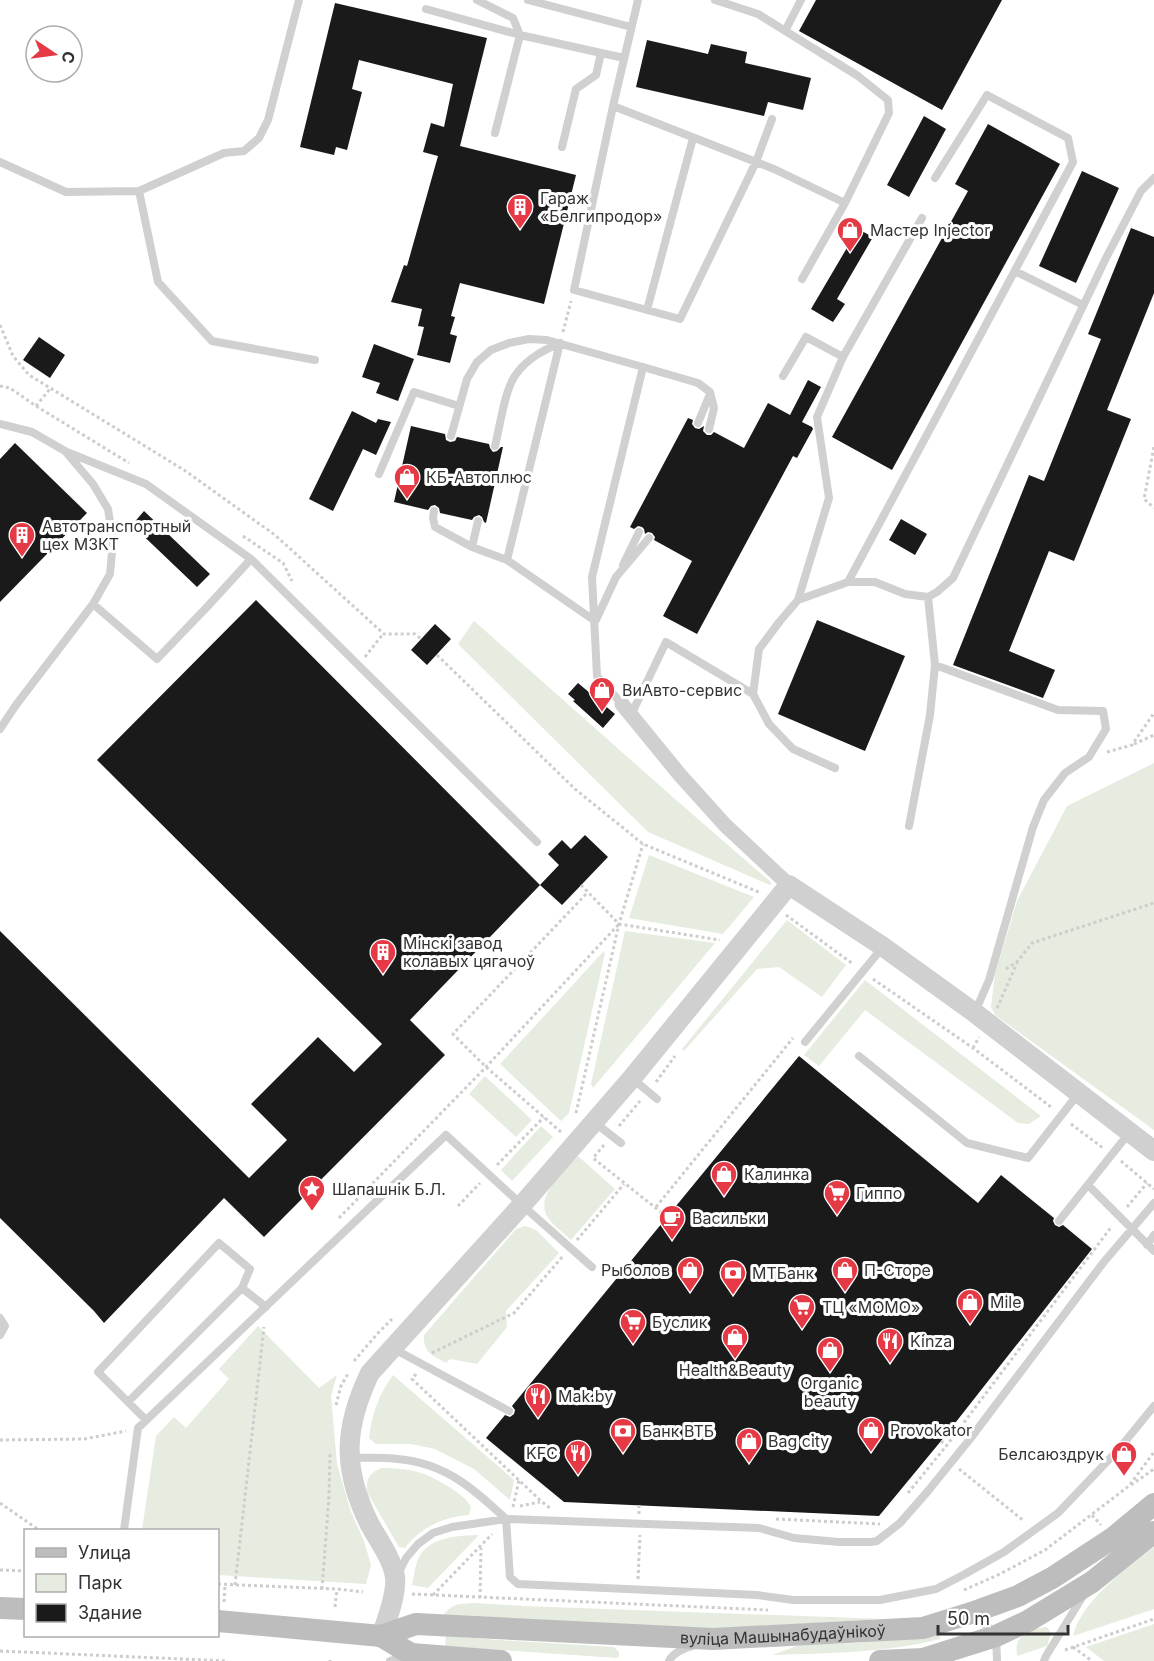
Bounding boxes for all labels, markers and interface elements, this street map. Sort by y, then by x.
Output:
north arrow [24,24,84,84]
text: С [58,49,80,66]
place label: Гараж «Белгипродор» [540,188,662,226]
building icon: Гараж «Белгипродор» [505,192,535,230]
shop icon: Мастер Injector [835,215,865,253]
place label: Мастер Injector [870,220,990,240]
shop icon: КБ-Автоплюс [392,462,422,500]
place label: КБ-Автоплюс [426,467,532,487]
place label: Автотранспортный цех МЗКТ [42,516,191,554]
building icon: Автотранспортный цех МЗКТ [7,520,37,558]
shop icon: ВиАвто-сервис [587,675,617,713]
place label: ВиАвто-сервис [622,680,742,700]
place label: Мінскі завод колавых цягачоў [403,933,535,971]
building icon: Мінскі завод колавых цягачоў [368,937,398,975]
shop icon: Калинка [709,1159,739,1197]
place label: Калинка [744,1164,810,1184]
place icon: Шапашнік Б.Л. [297,1174,327,1212]
supermarket icon: Гиппо [822,1178,852,1216]
place label: Шапашнік Б.Л. [332,1179,446,1199]
place label: Гиппо [856,1183,902,1203]
cafe icon: Васильки [657,1203,687,1241]
place label: Васильки [692,1208,766,1228]
shop icon: Рыболов [675,1255,705,1293]
shop icon: П-Сторе [830,1255,860,1293]
bank icon: МТБанк [718,1258,748,1296]
place label: Рыболов [601,1260,670,1280]
place label: П-Сторе [864,1260,931,1280]
place label: МТБанк [752,1263,815,1283]
shop icon: Mile [955,1287,985,1325]
supermarket icon: ТЦ «МОМО» [787,1292,817,1330]
place label: Mile [990,1292,1022,1312]
place label: ТЦ «МОМО» [822,1297,920,1317]
supermarket icon: Буслик [618,1307,648,1345]
place label: Буслик [652,1312,708,1332]
shop icon: Health&Beauty [720,1322,750,1360]
restaurant icon: Kinza [875,1326,905,1364]
place label: Kinza [910,1331,952,1351]
shop icon: Organic beauty [815,1335,845,1373]
place label: Health&Beauty [679,1360,791,1380]
place label: Organic beauty [800,1373,860,1411]
restaurant icon: Mak.by [523,1381,553,1419]
place label: Mak.by [558,1386,613,1406]
shop icon: Provokator [856,1415,886,1453]
bank icon: Банк ВТБ [608,1416,638,1454]
place label: Provokator [890,1420,972,1440]
place label: Банк ВТБ [642,1421,714,1441]
shop icon: Bag city [734,1426,764,1464]
place label: Bag city [768,1431,829,1451]
restaurant icon: KFC [563,1438,593,1476]
shop icon: Белсаюздрук [1109,1439,1139,1477]
place label: KFC [526,1443,558,1463]
place label: Белсаюздрук [998,1444,1104,1464]
legend [24,1529,219,1637]
text: Улица [78,1542,131,1563]
text: Парк [78,1572,123,1593]
scale bar [938,1598,1068,1636]
text: Здание [78,1602,142,1623]
text: 50 m [947,1608,990,1629]
street label: вуліца Машынабудаўнікоў [680,1620,886,1649]

